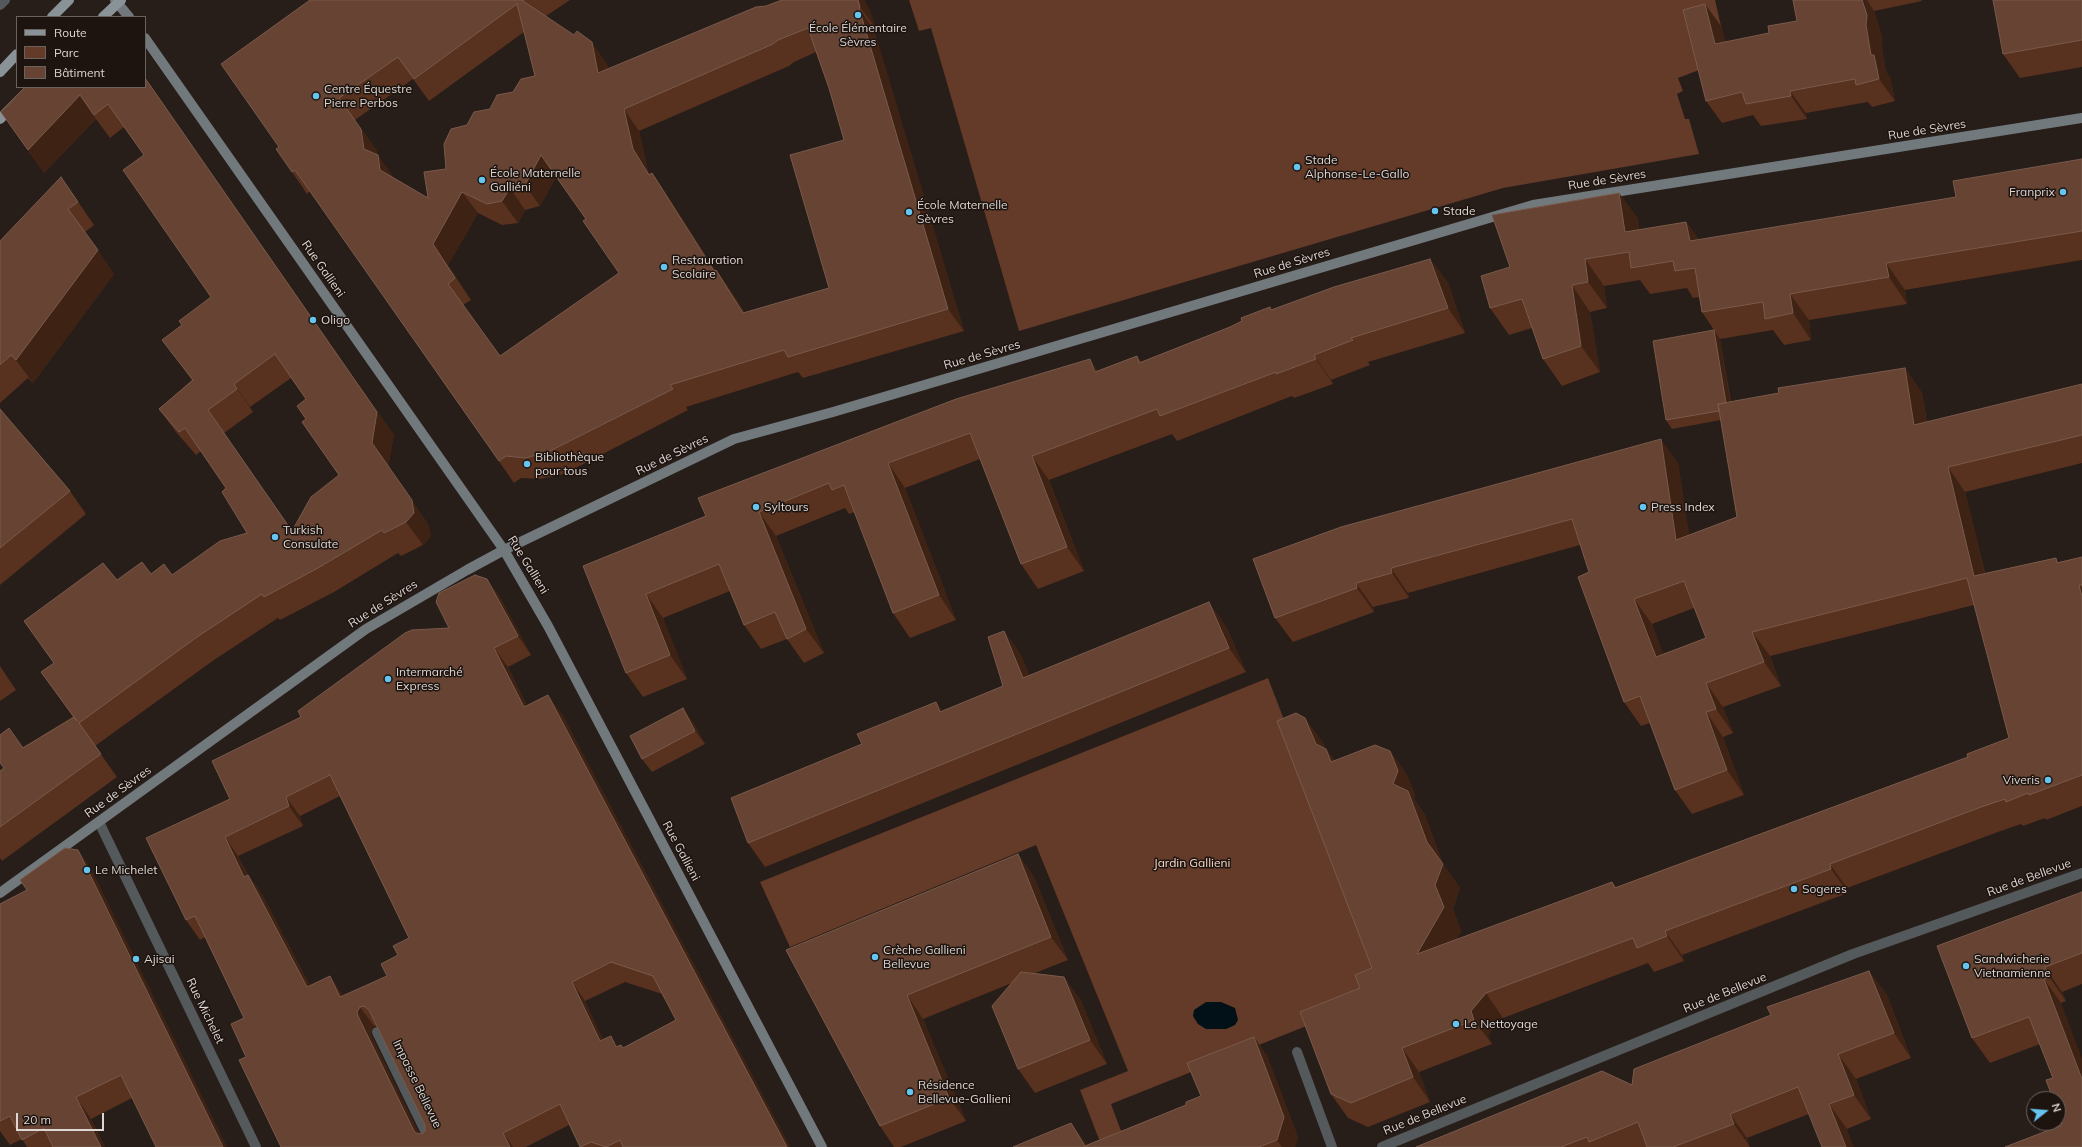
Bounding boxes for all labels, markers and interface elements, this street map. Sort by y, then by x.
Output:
marker: École Élémentaire Sèvres [853,10,863,20]
legend [16,16,146,88]
place label: École Élémentaire Sèvres [809,21,907,49]
text: Route [54,25,87,40]
text: Parc [54,45,79,60]
text: Bâtiment [54,65,105,80]
place label: Centre Équestre Pierre Perbos [324,82,412,110]
marker: Centre Équestre Pierre Perbos [311,91,321,101]
street label: Rue de Sèvres [1887,117,1967,143]
place label: Stade Alphonse-Le-Gallo [1305,153,1409,181]
marker: Stade Alphonse-Le-Gallo [1292,162,1302,172]
place label: École Maternelle Galliéni [490,166,581,194]
street label: Rue de Sèvres [1567,167,1647,193]
marker: École Maternelle Galliéni [477,175,487,185]
place label: Franprix [2009,185,2055,199]
marker: Franprix [2058,187,2068,197]
place label: École Maternelle Sèvres [917,198,1008,226]
place label: Stade [1443,204,1476,218]
marker: Stade [1430,206,1440,216]
marker: École Maternelle Sèvres [904,207,914,217]
street label: Rue Gallieni [298,238,348,300]
street label: Rue de Sèvres [1252,245,1332,281]
place label: Restauration Scolaire [672,253,743,281]
marker: Restauration Scolaire [659,262,669,272]
place label: Oligo [321,313,350,327]
marker: Oligo [308,315,318,325]
street label: Rue de Sèvres [942,337,1022,373]
street label: Rue de Sèvres [633,431,711,479]
place label: Bibliothèque pour tous [535,450,604,478]
marker: Bibliothèque pour tous [522,459,532,469]
place label: Syltours [764,500,809,514]
place label: Press Index [1651,500,1715,514]
marker: Syltours [751,502,761,512]
marker: Press Index [1638,502,1648,512]
place label: Turkish Consulate [283,523,338,551]
marker: Turkish Consulate [270,532,280,542]
street label: Rue Gallieni [504,533,552,597]
street label: Rue de Sèvres [346,577,420,631]
place label: Intermarché Express [396,665,463,693]
marker: Intermarché Express [383,674,393,684]
street label: Rue de Sèvres [82,763,154,821]
place label: Viveris [2003,773,2040,787]
marker: Viveris [2043,775,2053,785]
street label: Rue Gallieni [659,819,703,883]
park label: Jardin Gallieni [1154,856,1230,870]
street label: Rue de Bellevue [1985,856,2073,900]
place label: Le Michelet [95,863,157,877]
marker: Le Michelet [82,865,92,875]
place label: Sogeres [1802,882,1847,896]
marker: Sogeres [1789,884,1799,894]
place label: Crèche Gallieni Bellevue [883,943,966,971]
place label: Ajisai [144,952,175,966]
marker: Crèche Gallieni Bellevue [870,952,880,962]
place label: Sandwicherie Vietnamienne [1974,952,2051,980]
marker: Ajisai [131,954,141,964]
marker: Sandwicherie Vietnamienne [1961,961,1971,971]
street label: Rue de Bellevue [1681,970,1769,1016]
street label: Rue Michelet [183,976,227,1046]
place label: Le Nettoyage [1464,1017,1538,1031]
marker: Le Nettoyage [1451,1019,1461,1029]
street label: Impasse Bellevue [389,1038,445,1130]
place label: Résidence Bellevue-Gallieni [918,1078,1011,1106]
marker: Résidence Bellevue-Gallieni [905,1087,915,1097]
north arrow [2026,1091,2066,1131]
street label: Rue de Bellevue [1381,1092,1469,1138]
text: N [2049,1102,2064,1114]
scale bar [18,1105,106,1131]
text: 20 m [23,1112,51,1127]

